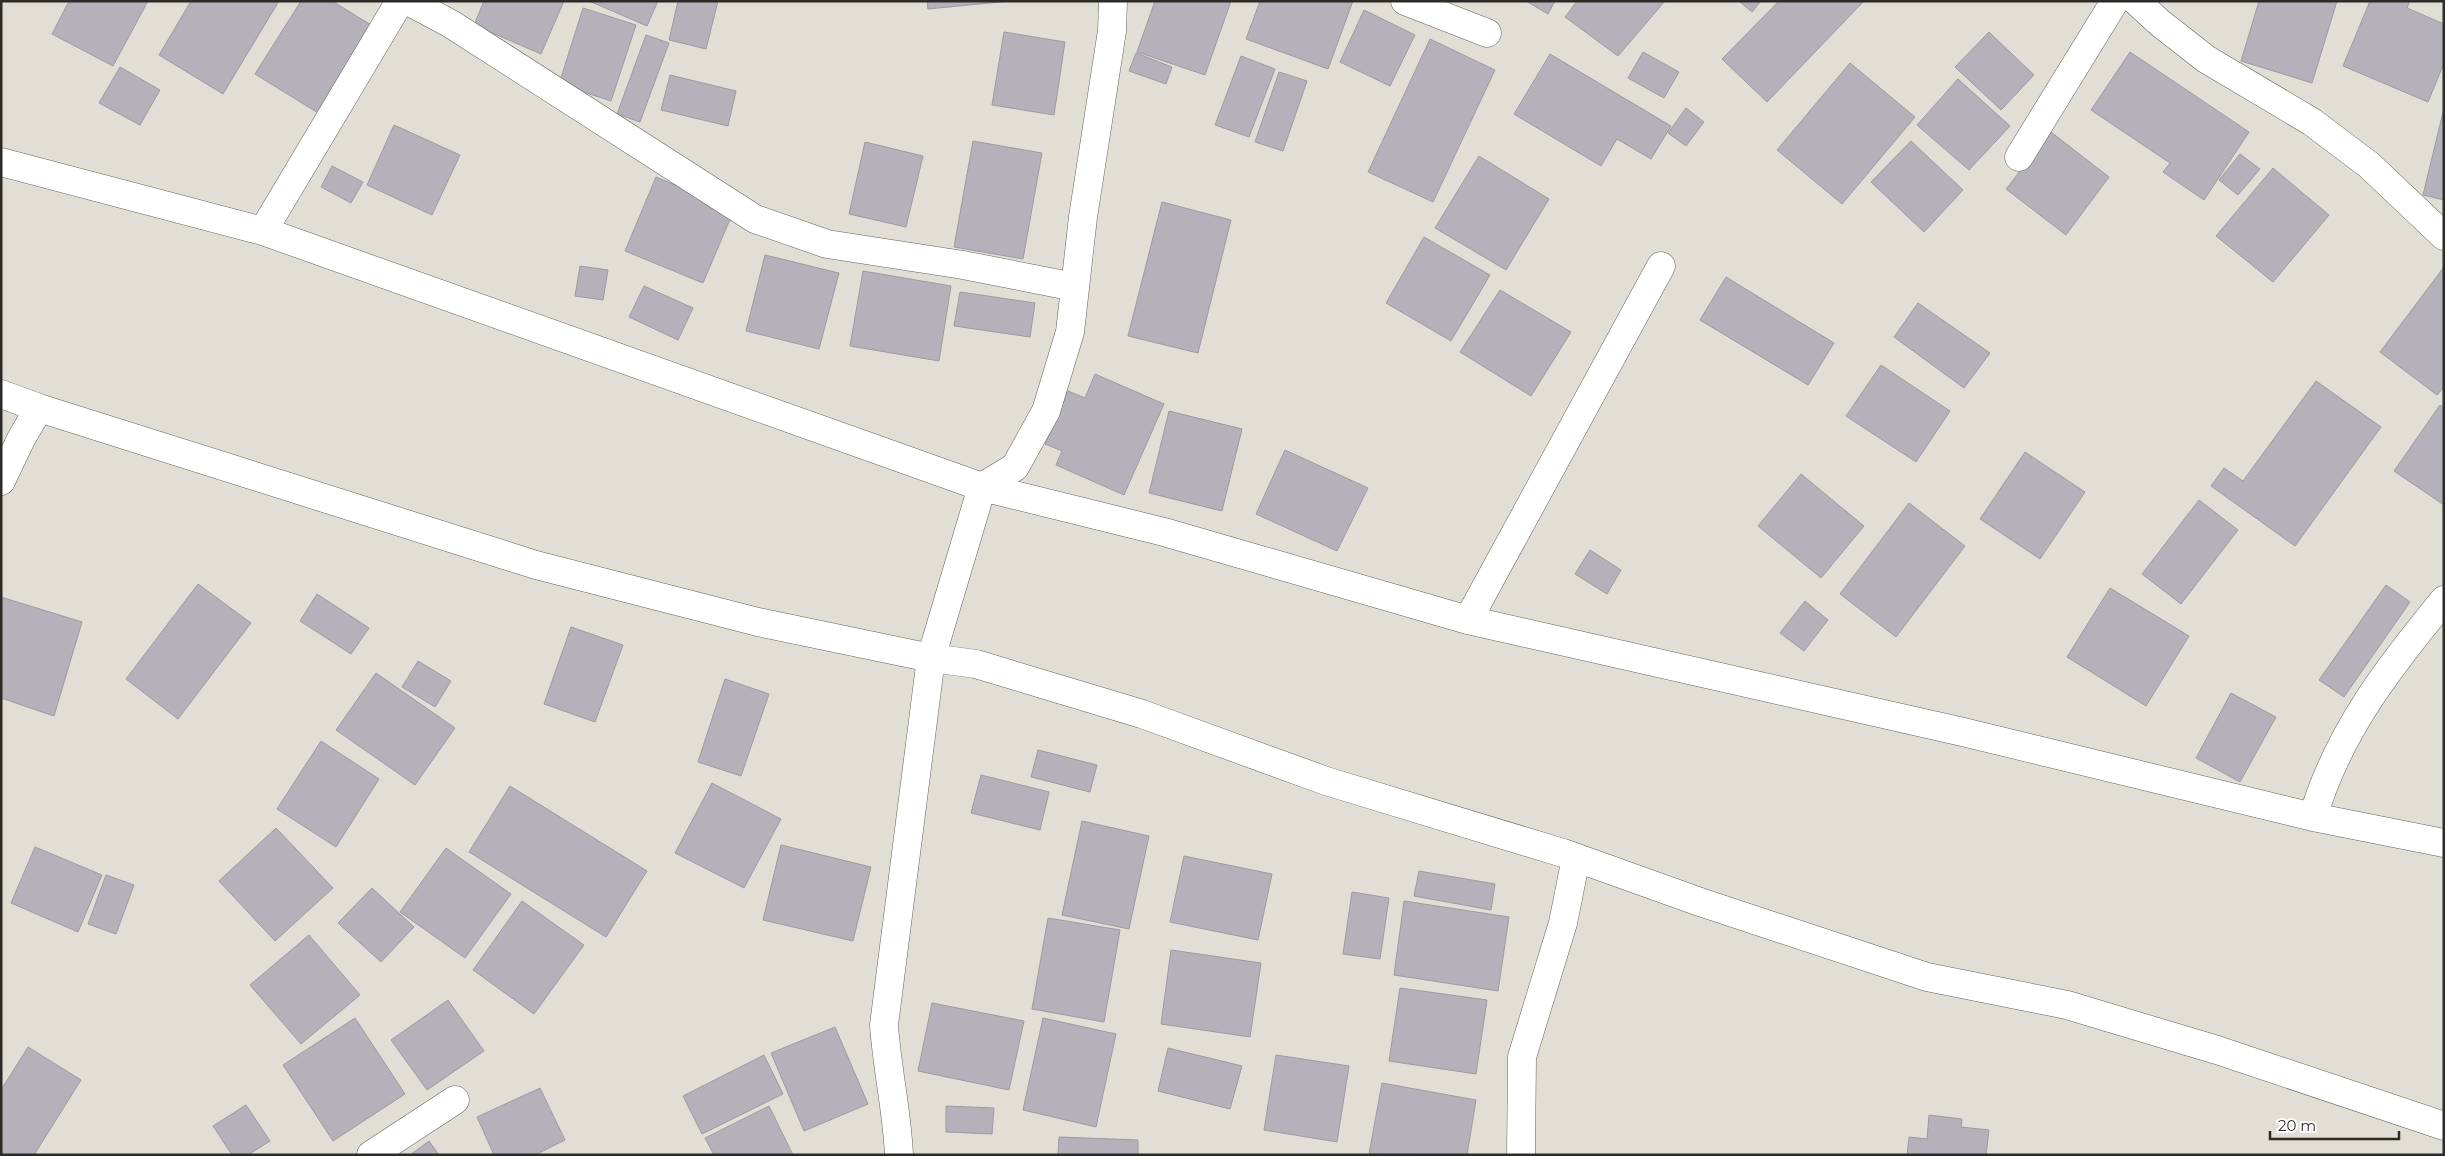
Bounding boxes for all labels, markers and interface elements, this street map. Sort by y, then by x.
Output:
scale bar [2270,1108,2399,1140]
text: 20 m [2278,1116,2316,1135]

